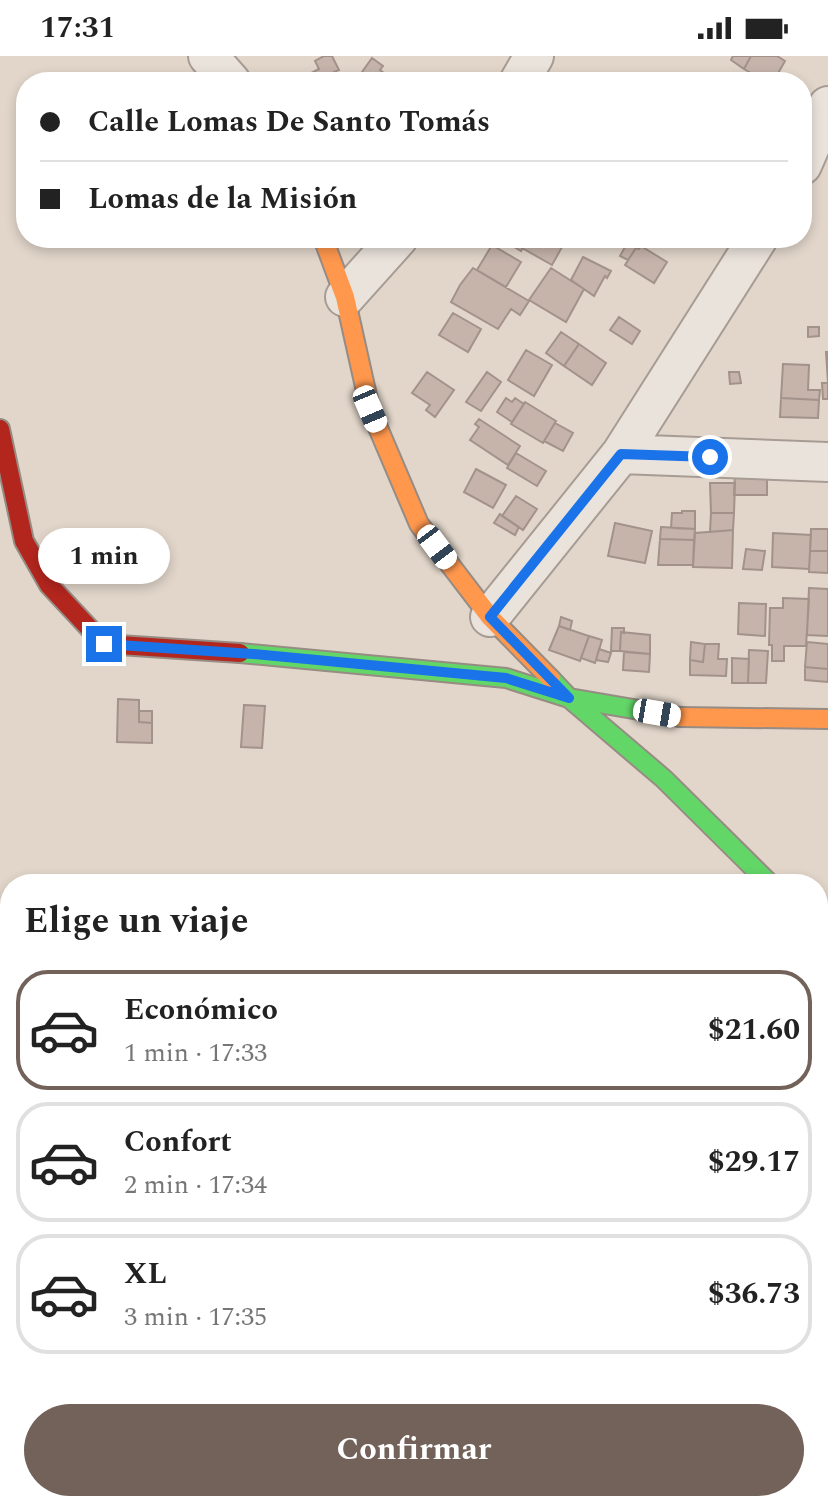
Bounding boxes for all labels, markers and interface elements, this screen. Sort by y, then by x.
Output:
text: 17:31 [40,5,115,51]
text: Calle Lomas De Santo Tomás [88,99,490,145]
text: Lomas de la Misión [88,176,357,222]
car [350,382,390,436]
route start [692,439,728,475]
car [413,521,461,573]
callout: 1 min [38,528,170,584]
text: 1 min [69,536,139,576]
route end [86,626,122,662]
car [631,697,683,729]
text: Elige un viaje [24,894,249,949]
text: Económico [124,987,278,1033]
icon: car [28,994,100,1066]
text: $21.60 [708,1007,800,1053]
text: 1 min · 17:33 [124,1033,267,1073]
text: Confort [124,1119,232,1165]
icon: car [28,1126,100,1198]
text: $29.17 [708,1139,800,1185]
text: 2 min · 17:34 [124,1165,267,1205]
text: XL [124,1251,167,1297]
icon: car [28,1258,100,1330]
text: $36.73 [708,1271,800,1317]
text: 3 min · 17:35 [124,1297,267,1337]
button: Confirmar [24,1404,804,1496]

